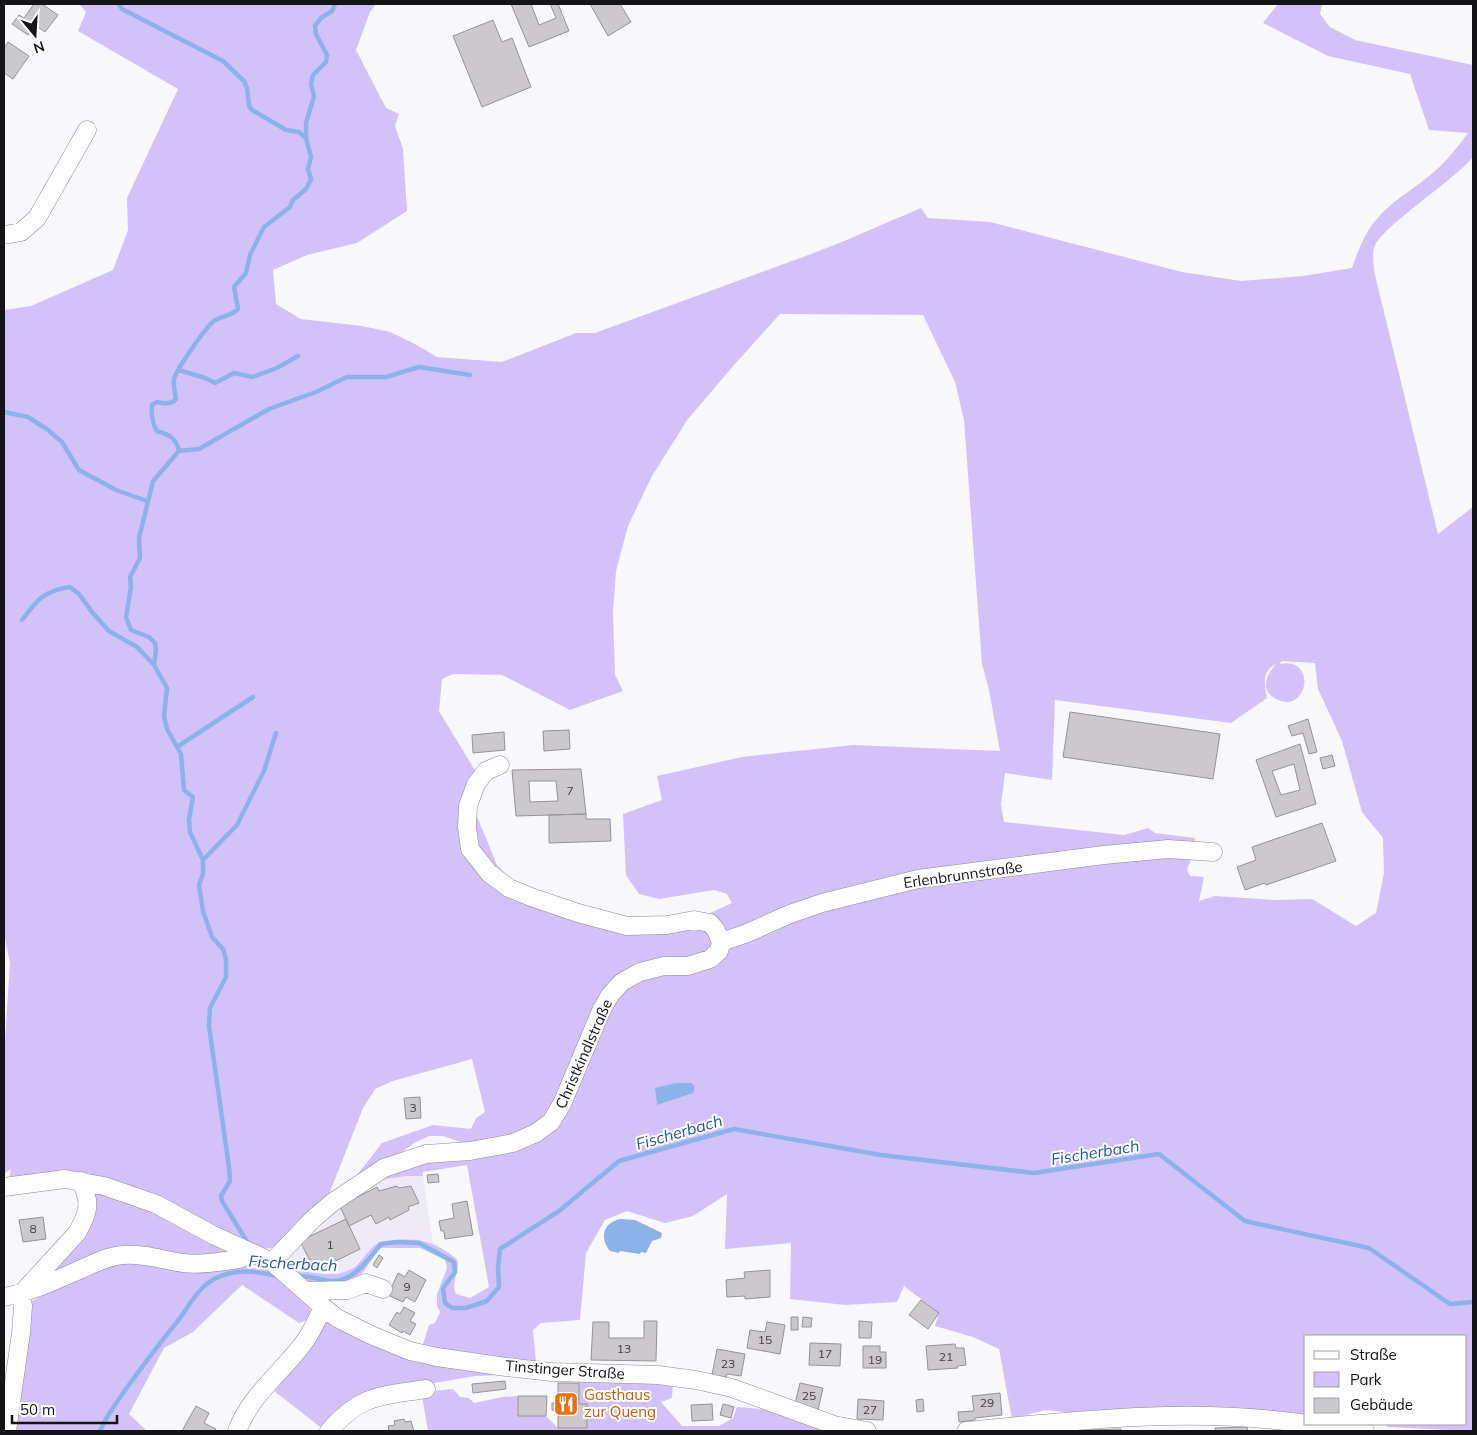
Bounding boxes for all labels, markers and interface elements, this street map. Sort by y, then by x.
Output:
north arrow [10,10,60,60]
text: N [31,37,47,58]
house number: 7 [566,783,574,798]
street label: Erlenbrunnstraße [902,857,1024,892]
street label: Christkindlstraße [551,996,616,1112]
house number: 3 [409,1100,417,1115]
water label: Fischerbach [633,1110,725,1154]
water label: Fischerbach [1049,1135,1141,1169]
house number: 8 [29,1221,37,1236]
house number: 1 [326,1237,334,1252]
water label: Fischerbach [248,1251,338,1275]
house number: 9 [403,1279,411,1294]
house number: 15 [758,1332,772,1347]
legend [1304,1335,1467,1425]
house number: 13 [617,1341,631,1356]
text: Straße [1350,1345,1397,1364]
house number: 17 [818,1346,832,1361]
house number: 21 [939,1349,953,1364]
house number: 19 [868,1352,882,1367]
street label: Tinstinger Straße [505,1356,625,1383]
house number: 23 [721,1356,735,1371]
text: Park [1350,1370,1382,1389]
place label: Gasthaus zur Queng [584,1385,656,1421]
house number: 25 [802,1388,816,1403]
restaurant icon: Gasthaus zur Queng [553,1391,579,1417]
scale bar [12,1392,118,1424]
house number: 29 [980,1395,994,1410]
text: Gebäude [1350,1395,1413,1414]
text: 50 m [20,1400,55,1419]
house number: 27 [863,1402,877,1417]

